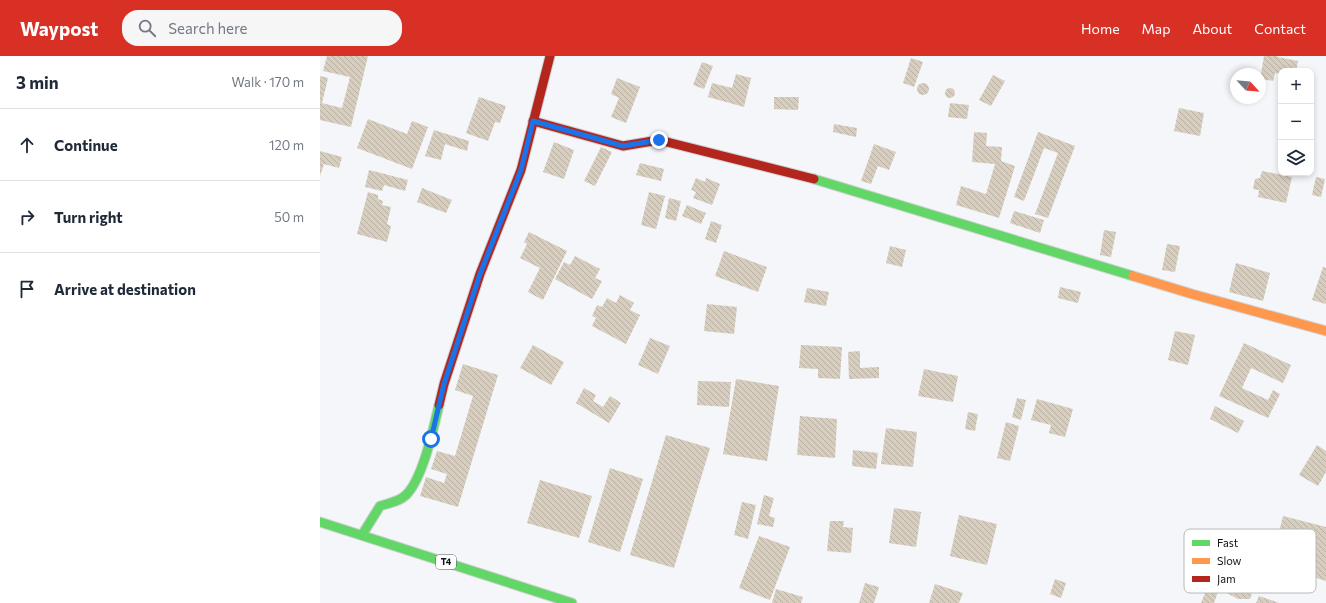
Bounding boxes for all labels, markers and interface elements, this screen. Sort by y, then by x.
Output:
search box [122,10,402,46]
text: Waypost [20,17,98,40]
icon: search [136,17,158,39]
text: Search here [168,19,248,37]
text: Home [1081,20,1120,37]
text: Map [1142,20,1170,37]
text: About [1192,20,1232,37]
text: Contact [1254,20,1306,37]
north arrow [1230,68,1266,104]
map controls [1278,68,1314,176]
button: + [1278,68,1314,104]
text: 3 min [16,72,59,93]
text: Walk · 170 m [232,74,304,90]
button: − [1278,104,1314,140]
route end [650,131,668,149]
icon: ahead [16,134,38,156]
text: Continue [54,136,118,154]
text: 120 m [269,137,304,153]
button: layers [1278,140,1314,176]
icon: right [16,206,38,228]
text: Turn right [54,208,123,226]
text: 50 m [274,209,304,225]
icon: arrive [16,278,38,300]
text: Arrive at destination [54,280,196,298]
route start [422,430,440,448]
legend [1184,529,1316,593]
text: Fast [1217,536,1239,549]
text: Slow [1217,554,1242,567]
road number: T4 [436,555,456,569]
text: Jam [1217,572,1236,586]

